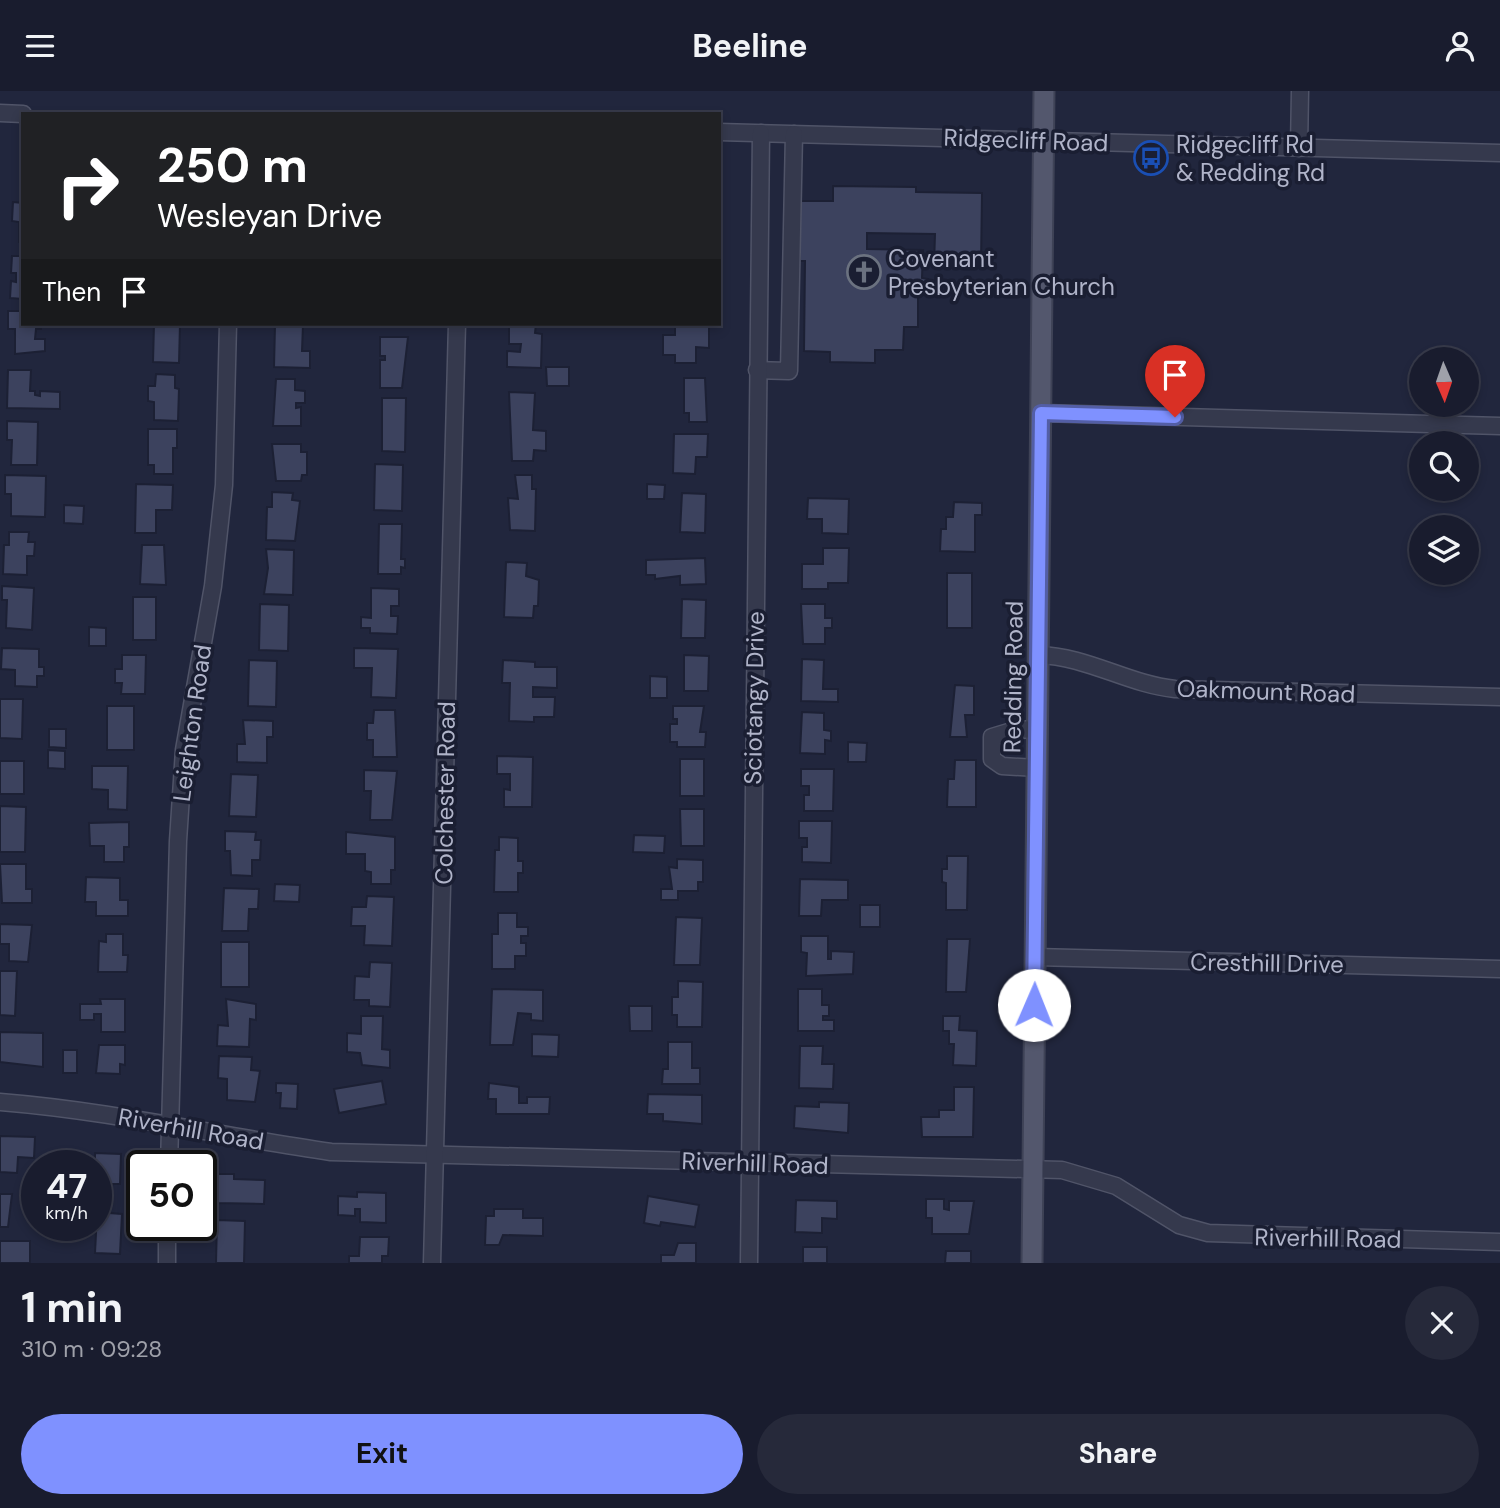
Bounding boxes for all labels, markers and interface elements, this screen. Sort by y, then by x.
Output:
text: Beeline [692,25,808,67]
icon: menu [21,27,59,65]
icon: person [1441,27,1479,65]
street label: Ridgecliff Road [943,122,1109,158]
place label: Ridgecliff Rd & Redding Rd [1176,129,1325,188]
text: 250 m [157,133,308,197]
bus stop icon: Ridgecliff Rd & Redding Rd [1132,139,1170,177]
icon: right [42,140,133,231]
text: Wesleyan Drive [157,195,382,237]
place label: Covenant Presbyterian Church [888,243,1115,302]
church icon: Covenant Presbyterian Church [845,253,883,291]
icon: arrive [115,273,153,311]
text: Then [42,275,101,309]
pin [1145,345,1205,417]
north arrow [1409,347,1479,417]
map controls [1409,347,1479,585]
icon: arrive [1156,356,1194,394]
button: search [1409,431,1479,501]
button: layers [1409,515,1479,585]
street label: Redding Road [996,601,1030,753]
street label: Sciotangy Drive [737,611,771,785]
street label: Leighton Road [166,643,218,803]
street label: Oakmount Road [1176,672,1356,710]
street label: Colchester Road [428,701,462,885]
street label: Cresthill Drive [1190,946,1344,980]
position arrow [997,968,1071,1042]
street label: Riverhill Road [116,1101,266,1157]
street label: Riverhill Road [681,1145,829,1181]
speed limit sign: 50 [126,1150,217,1241]
text: 47 [46,1163,87,1209]
text: km/h [45,1201,88,1225]
street label: Riverhill Road [1254,1221,1402,1255]
text: 1 min [21,1280,123,1335]
button: close [1405,1286,1479,1360]
text: 310 m · 09:28 [21,1334,162,1364]
button: Exit [21,1414,743,1494]
button: Share [757,1414,1479,1494]

